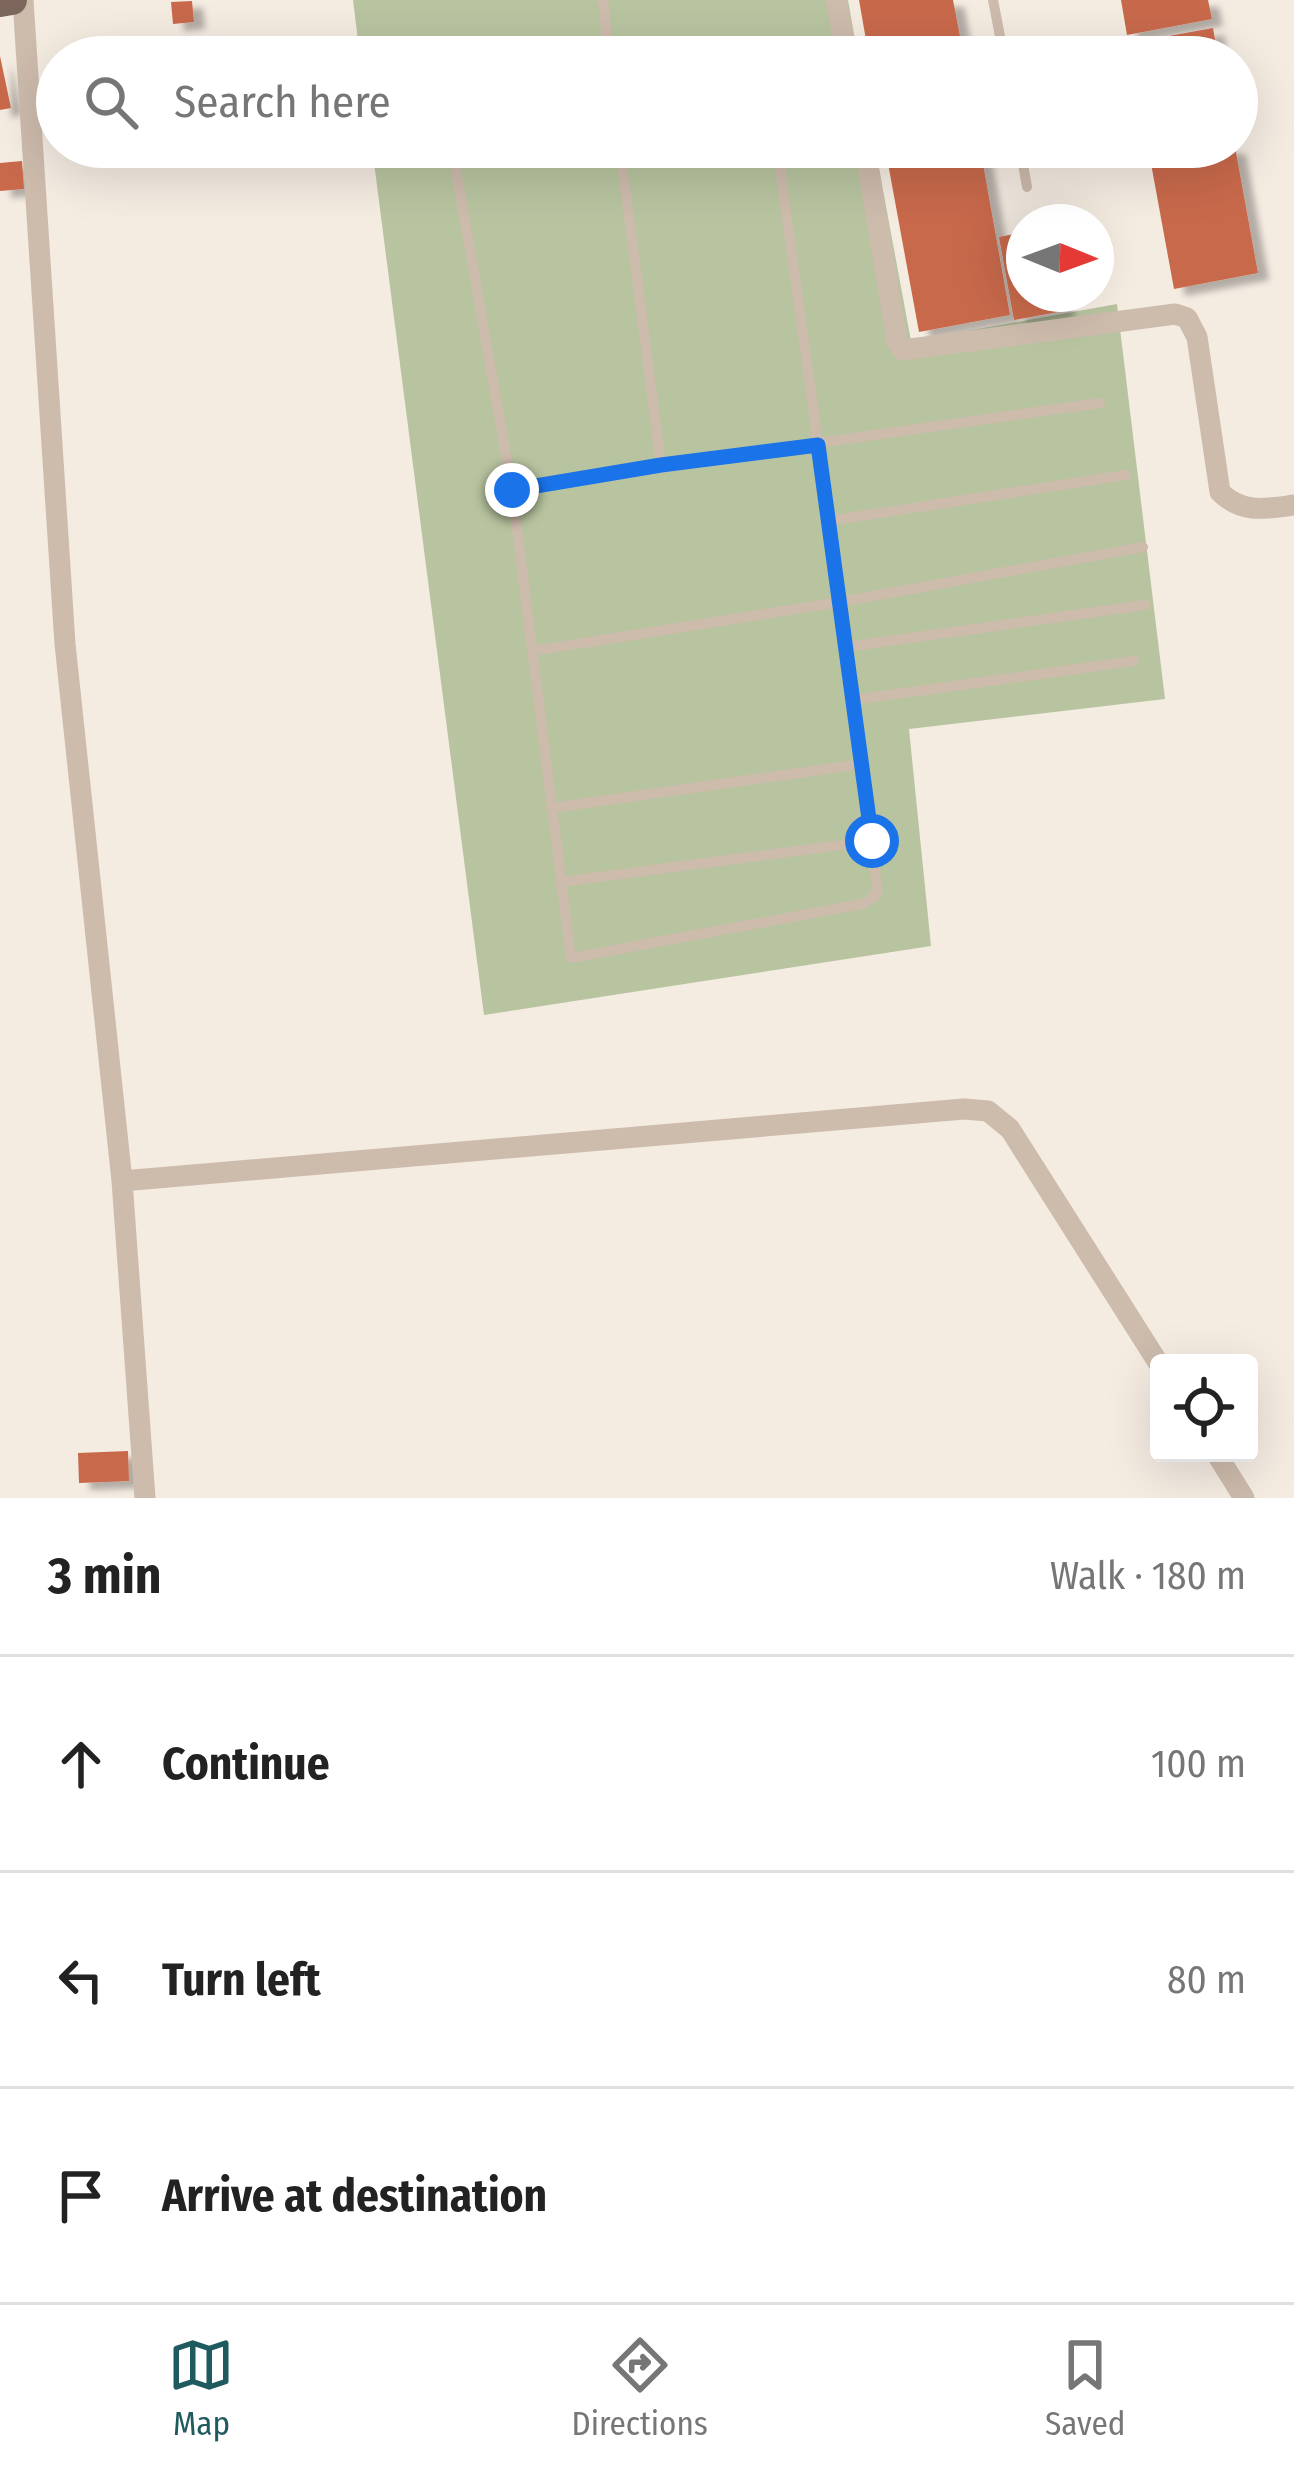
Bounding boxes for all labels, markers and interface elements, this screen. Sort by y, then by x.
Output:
search box [36,36,1258,168]
icon: search [78,69,144,135]
text: Search here [174,75,391,129]
north arrow [1006,204,1114,312]
route end [485,463,539,517]
route start [845,814,899,868]
map controls [1150,1354,1258,1462]
button: locate [1150,1354,1258,1462]
text: 3 min [48,1545,162,1607]
text: Walk · 180 m [1050,1553,1246,1599]
icon: ahead [48,1731,114,1797]
text: Continue [162,1737,330,1791]
text: 100 m [1151,1741,1246,1787]
icon: left [48,1947,114,2013]
text: Turn left [162,1953,321,2007]
text: 80 m [1167,1957,1246,2003]
icon: arrive [48,2163,114,2229]
text: Arrive at destination [162,2169,547,2223]
tab: Map [168,2332,234,2444]
tab: Directions [571,2332,708,2444]
tab: Saved [1045,2332,1125,2444]

